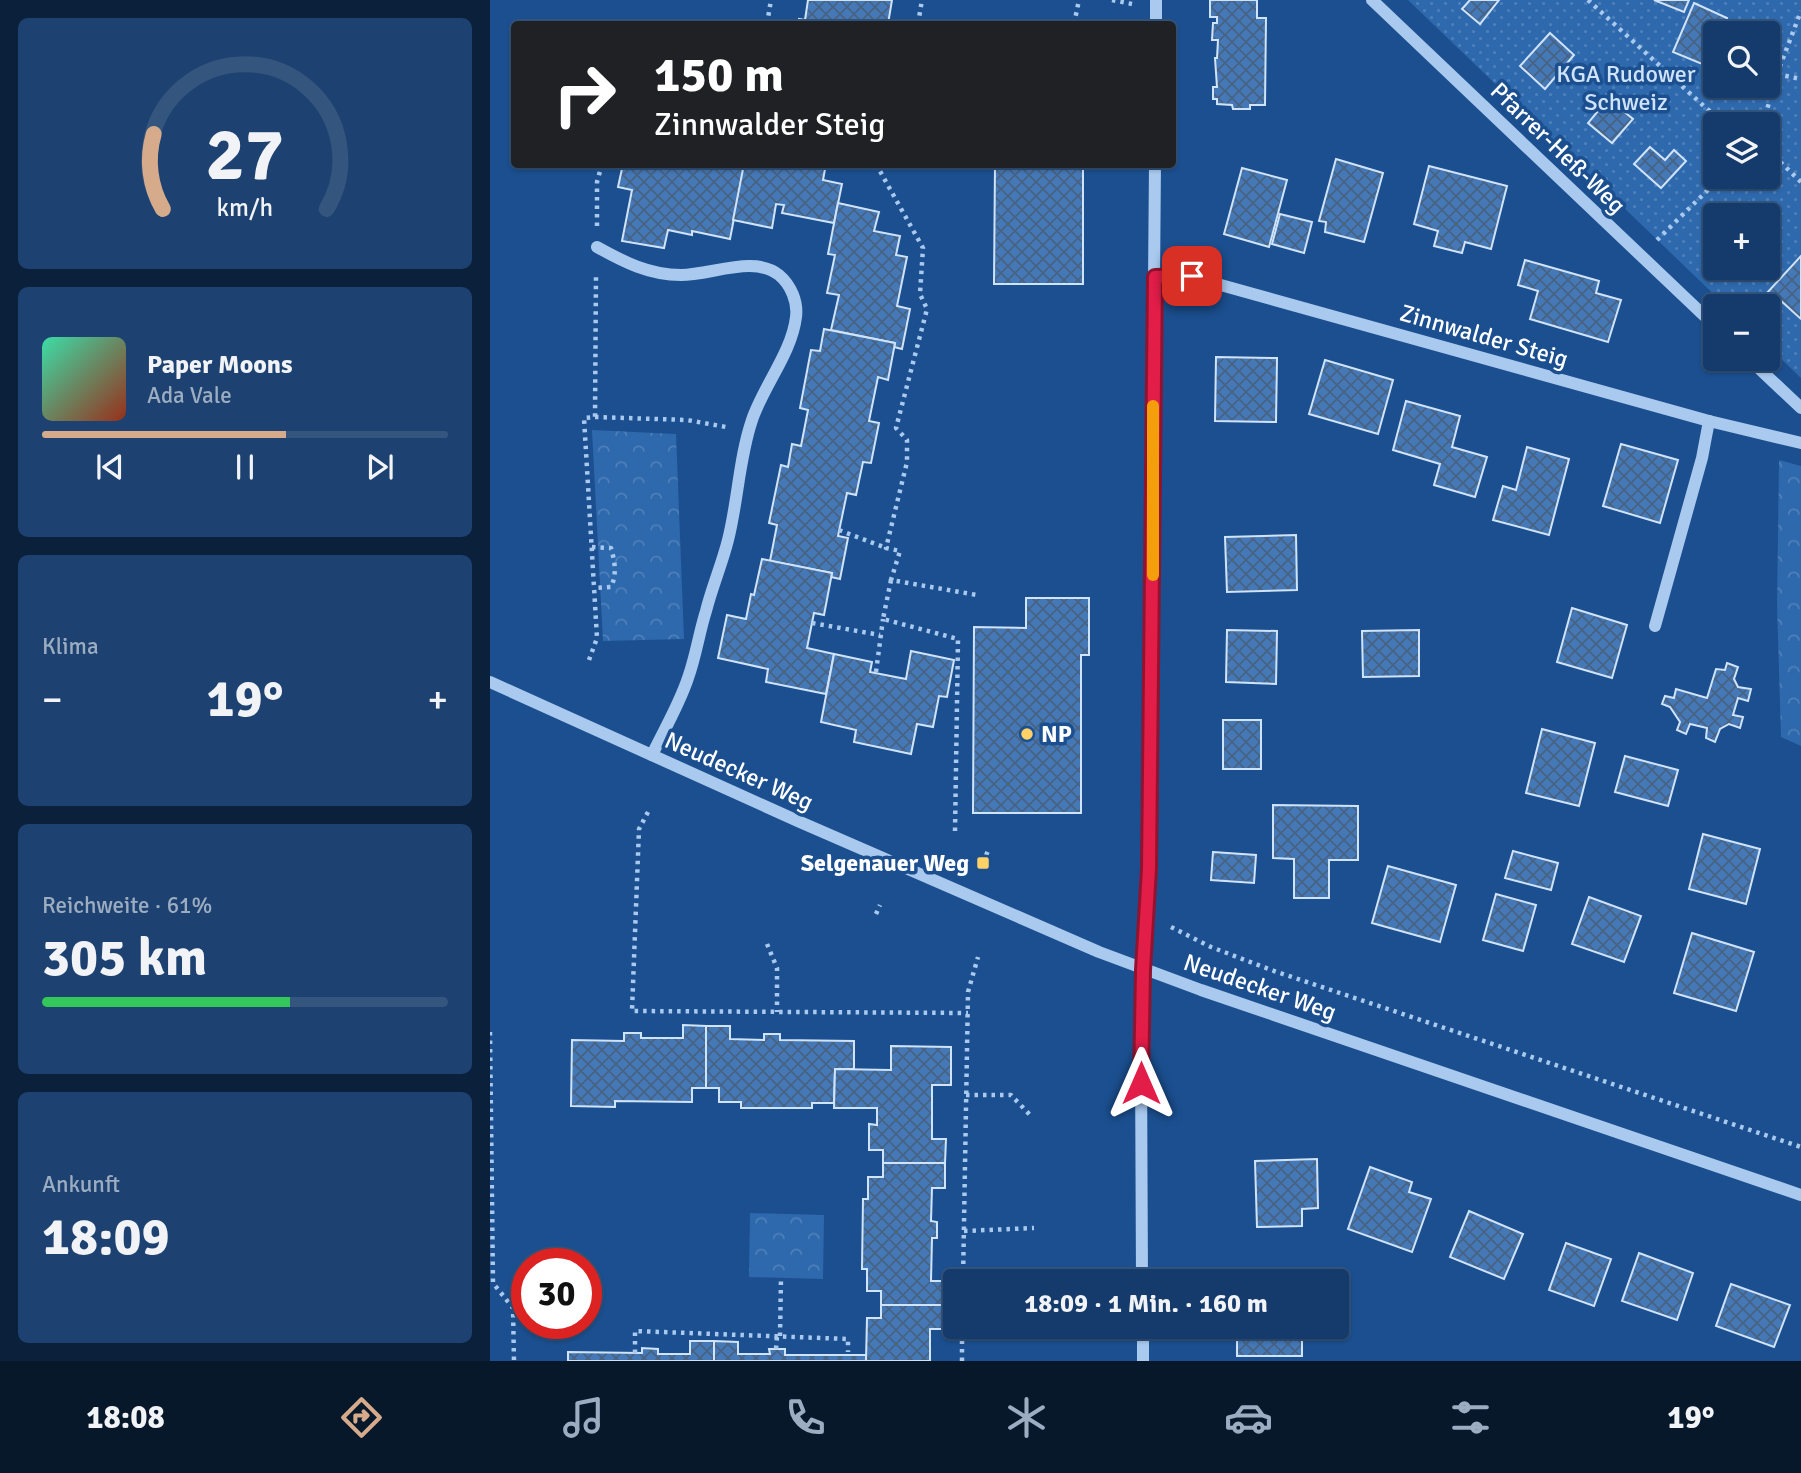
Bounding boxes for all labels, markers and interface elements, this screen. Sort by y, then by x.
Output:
map controls [1703,21,1780,371]
button: search [1703,21,1780,98]
text: 150 m [654,45,784,105]
icon: right [539,49,630,140]
park label: KGA Rudower Schweiz [1556,59,1696,117]
street label: Pfarrer-Heß-Weg [1484,76,1632,220]
text: Zinnwalder Steig [654,105,885,144]
text: 27 [206,112,284,201]
button: layers [1703,112,1780,189]
text: km/h [217,192,273,223]
button: + [1703,203,1780,280]
pin [1162,246,1222,306]
icon: arrive [1173,257,1211,295]
button: − [1703,294,1780,371]
street label: Zinnwalder Steig [1396,298,1572,374]
text: Paper Moons [147,349,293,381]
text: Ada Vale [147,381,232,410]
icon: previous [91,448,129,486]
icon: pause [226,448,264,486]
icon: next [361,448,399,486]
text: Klima [42,632,99,661]
text: 19° [207,667,283,731]
text: − [42,676,63,723]
text: + [427,676,448,723]
place label: NP [1041,719,1072,749]
street label: Neudecker Weg [660,725,818,817]
marker: NP [1019,726,1035,742]
place label: Selgenauer Weg [801,848,969,878]
marker: Selgenauer Weg [975,855,991,871]
text: Reichweite · 61% [42,891,212,920]
text: 305 km [42,926,207,990]
street label: Neudecker Weg [1180,947,1340,1027]
position arrow [1104,1046,1178,1120]
text: Ankunft [42,1170,120,1199]
text: 18:09 [42,1205,170,1269]
speed limit sign: 30 [511,1248,602,1339]
text: 18:09 · 1 Min. · 160 m [1024,1288,1268,1320]
icon: directions [337,1393,386,1442]
icon: music [559,1393,608,1442]
icon: phone [781,1393,830,1442]
icon: climate [1002,1393,1051,1442]
icon: car [1224,1393,1273,1442]
icon: filters [1446,1393,1495,1442]
text: 18:08 [86,1398,165,1437]
text: 19° [1667,1398,1715,1437]

